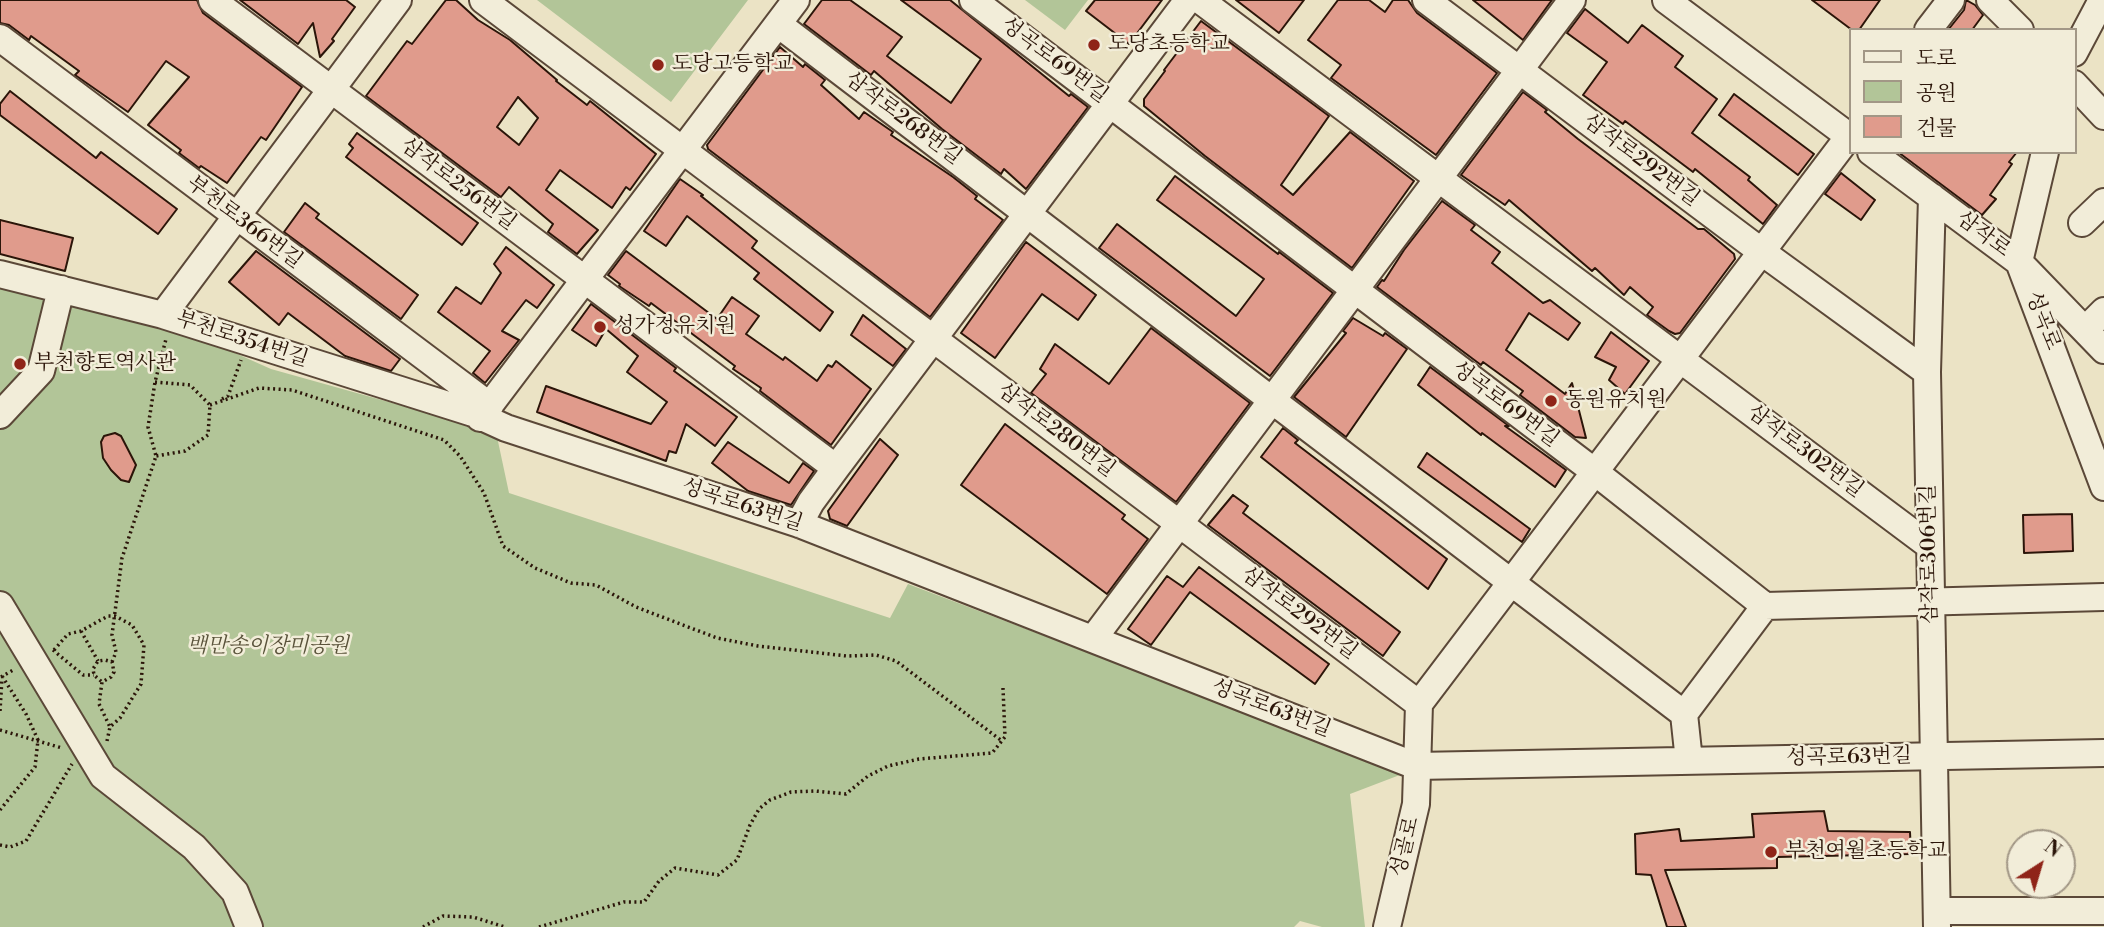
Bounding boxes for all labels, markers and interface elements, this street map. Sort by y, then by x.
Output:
street label: 성곡로69번길 [996,13,1112,109]
legend [1848,28,2076,154]
place label: 도당초등학교 [1108,32,1230,58]
marker: 도당초등학교 [1086,37,1102,53]
text: 도로 [1916,46,1957,72]
place label: 도당고등학교 [672,52,794,78]
marker: 도당고등학교 [650,57,666,73]
street label: 삼작로268번길 [840,67,966,171]
text: 공원 [1916,81,1957,107]
street label: 삼작로292번길 [1578,109,1704,213]
text: 건물 [1916,116,1957,142]
street label: 삼작로256번길 [395,134,521,236]
street label: 부천로366번길 [181,171,307,275]
street label: 삼작로 [1951,207,2015,263]
street label: 성곡로 [2019,288,2065,354]
street label: 부천로354번길 [173,307,311,373]
place label: 성가정유치원 [614,314,736,340]
marker: 성가정유치원 [592,319,608,335]
place label: 부천향토역사관 [34,351,176,377]
marker: 부천향토역사관 [12,356,28,372]
street label: 성곡로69번길 [1447,357,1563,453]
street label: 삼작로280번길 [992,379,1120,483]
place label: 동원유치원 [1565,388,1666,414]
marker: 동원유치원 [1543,393,1559,409]
street label: 삼작로302번길 [1742,400,1868,504]
street label: 성곡로63번길 [678,475,806,537]
street label: 삼작로306번길 [1916,484,1944,624]
street label: 삼작로292번길 [1236,562,1362,666]
park label: 백만송이장미공원 [187,634,349,660]
street label: 성곡로63번길 [1208,675,1334,743]
street label: 성곡로63번길 [1786,744,1912,772]
street label: 성골로 [1386,814,1426,880]
north arrow [2006,829,2076,899]
text: N [2039,835,2066,863]
place label: 부천여월초등학교 [1785,839,1947,865]
marker: 부천여월초등학교 [1763,844,1779,860]

